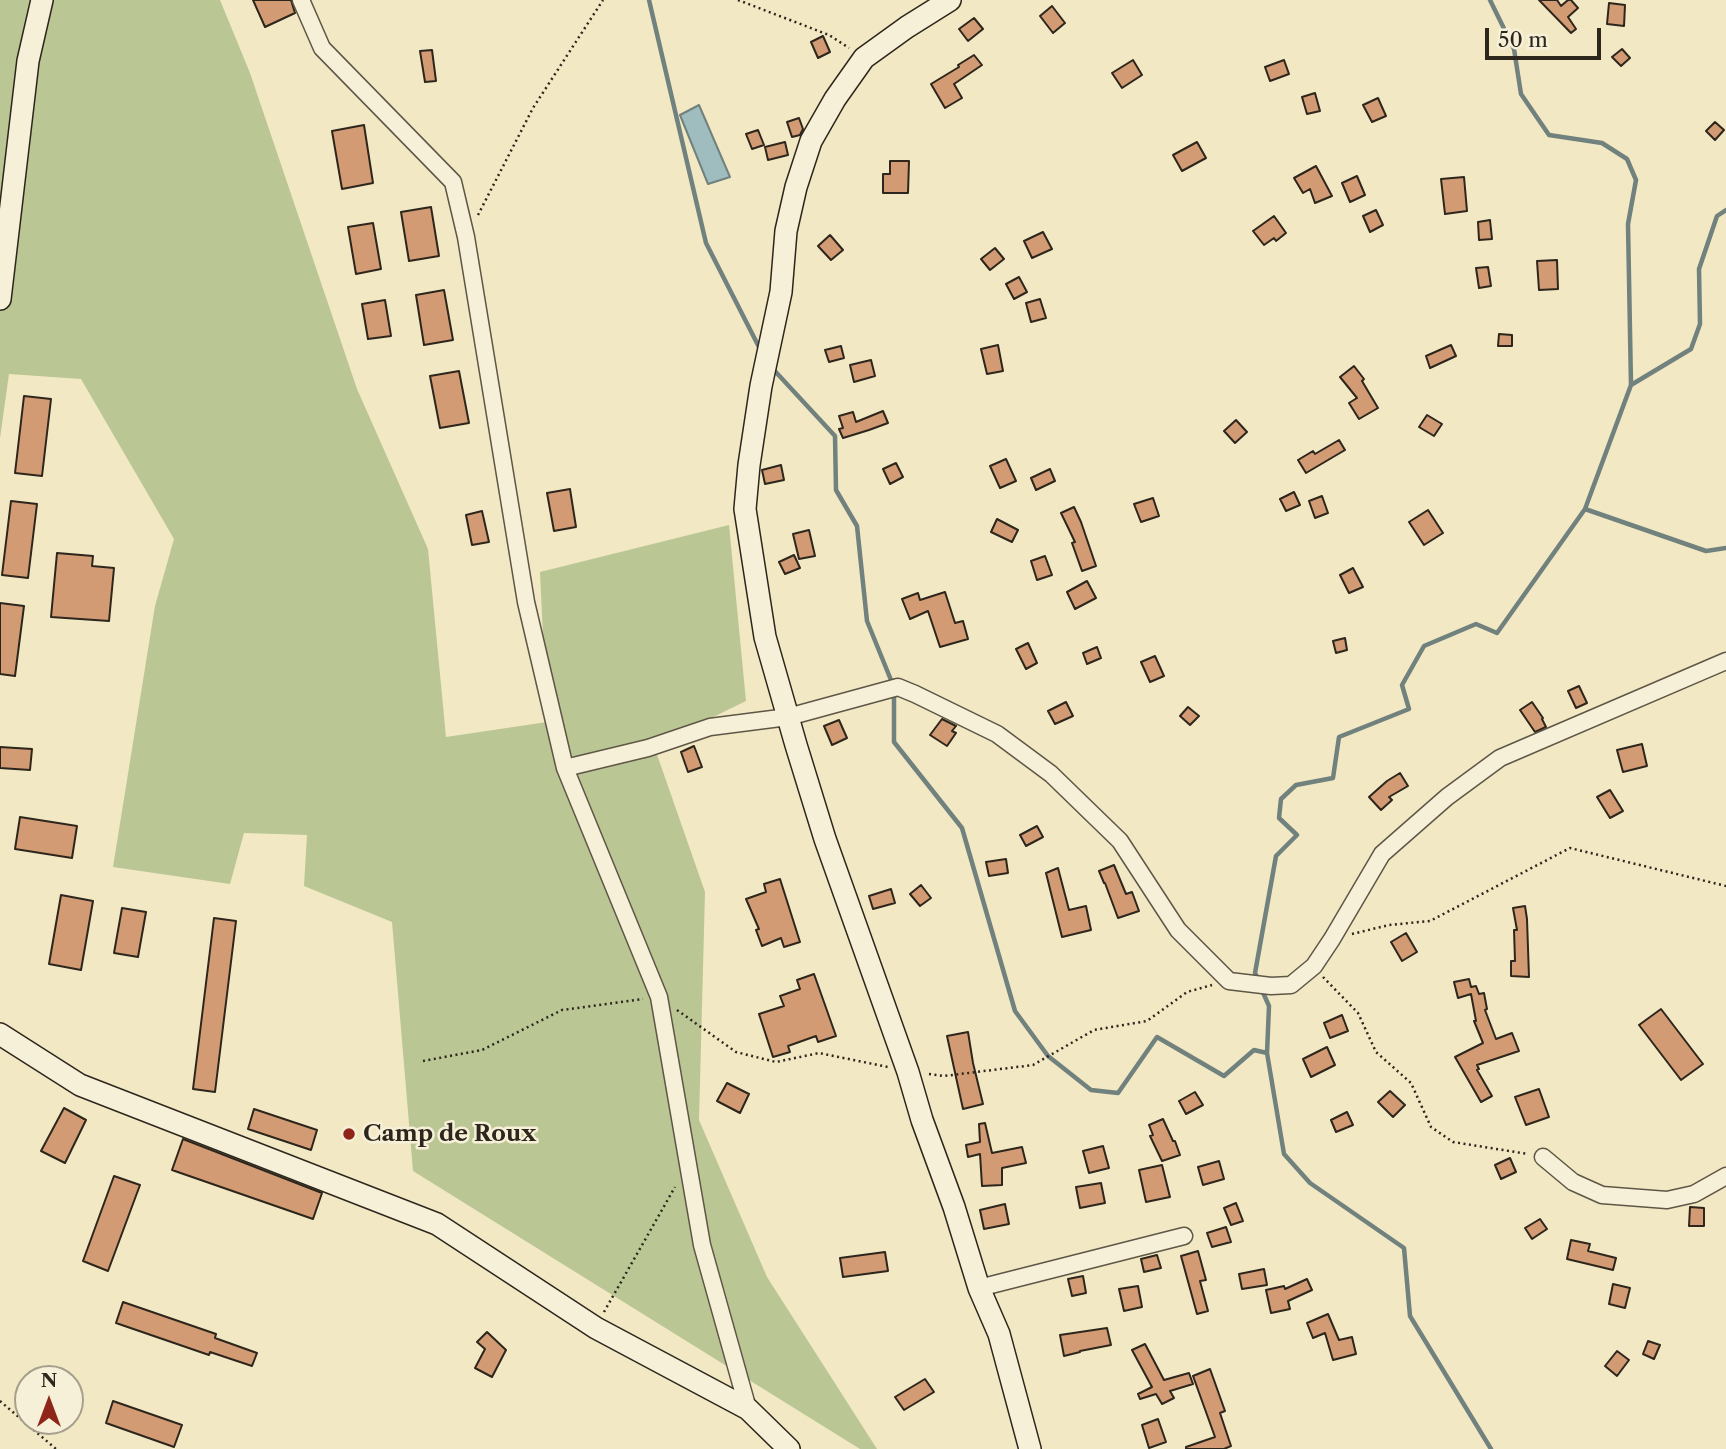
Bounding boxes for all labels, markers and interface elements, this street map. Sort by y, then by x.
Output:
scale bar [1488,14,1604,58]
text: 50 m [1498,27,1548,52]
place label: Camp de Roux [363,1120,536,1148]
marker: Camp de Roux [341,1126,357,1142]
north arrow [14,1365,84,1435]
text: N [41,1369,57,1392]

